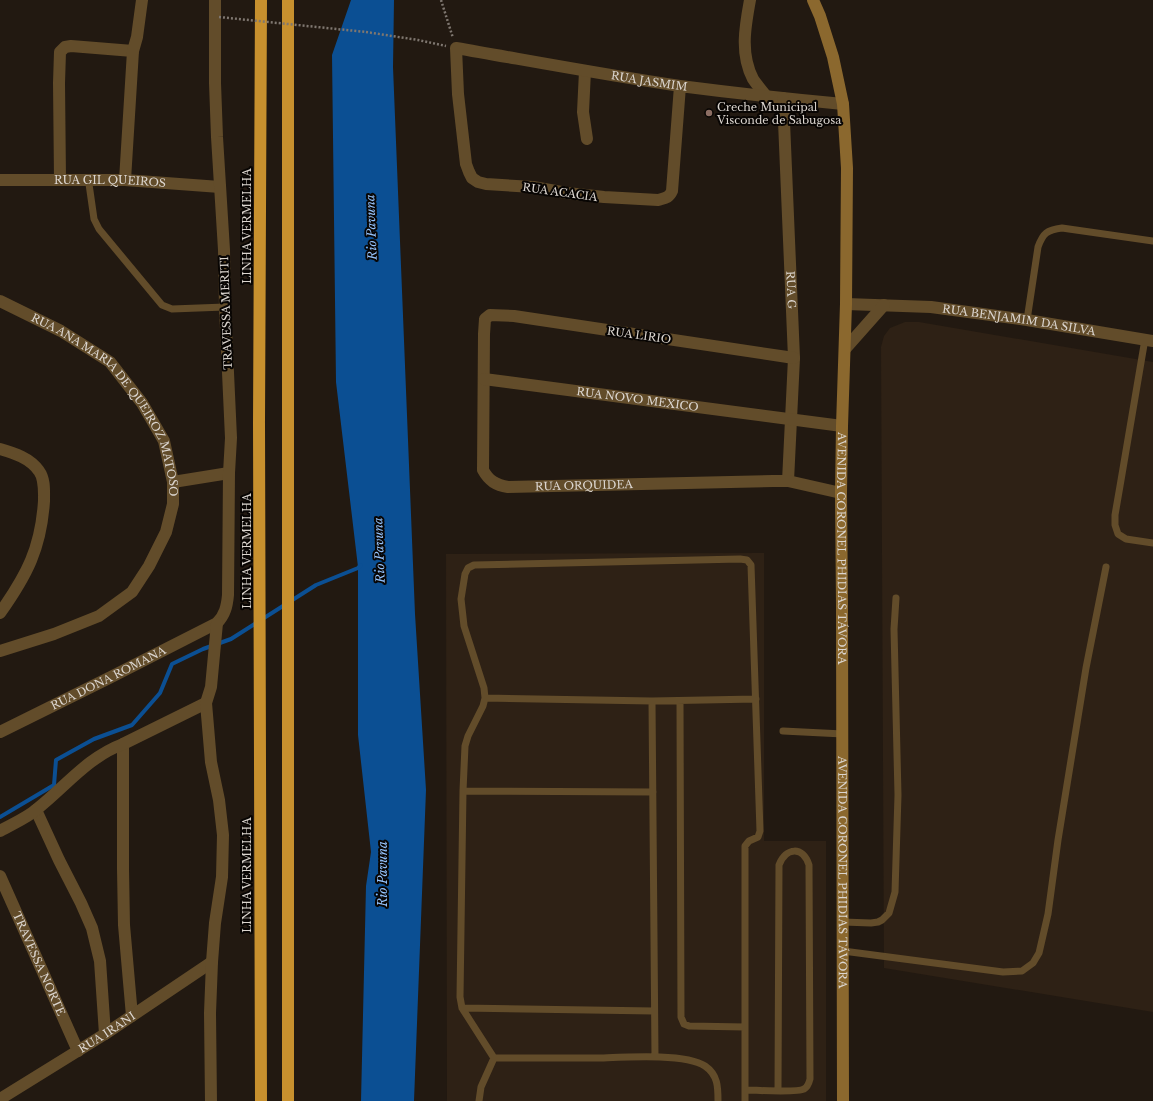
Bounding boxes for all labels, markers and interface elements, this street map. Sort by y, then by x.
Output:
street label: RUA JASMIM [610,68,688,94]
place label: Creche Municipal Visconde de Sabugosa [716,100,842,127]
marker: Creche Municipal Visconde de Sabugosa [704,108,714,118]
street label: LINHA VERMELHA [240,168,254,284]
street label: RUA GIL QUEIROS [54,173,166,190]
street label: RUA ACACIA [522,180,599,204]
water label: Rio Pavuna [362,194,380,261]
street label: TRAVESSA MERITI [217,256,235,370]
street label: RUA G [783,270,799,310]
street label: RUA BENJAMIM DA SILVA [941,302,1097,338]
street label: RUA ANA MARIA DE QUEIROZ MATOSO [29,310,180,496]
street label: RUA LIRIO [606,324,672,346]
street label: RUA NOVO MEXICO [576,384,700,414]
street label: AVENIDA CORONEL PHIDIAS TÁVORA [834,431,849,665]
street label: RUA ORQUIDEA [535,477,633,493]
street label: LINHA VERMELHA [240,493,254,609]
water label: Rio Pavuna [370,517,388,584]
street label: RUA DONA ROMANA [48,643,169,713]
street label: AVENIDA CORONEL PHIDIAS TÁVORA [835,755,850,989]
street label: LINHA VERMELHA [240,817,254,933]
water label: Rio Pavuna [375,841,390,908]
street label: TRAVESSA NORTE [10,910,68,1018]
street label: RUA IRANI [76,1008,138,1056]

